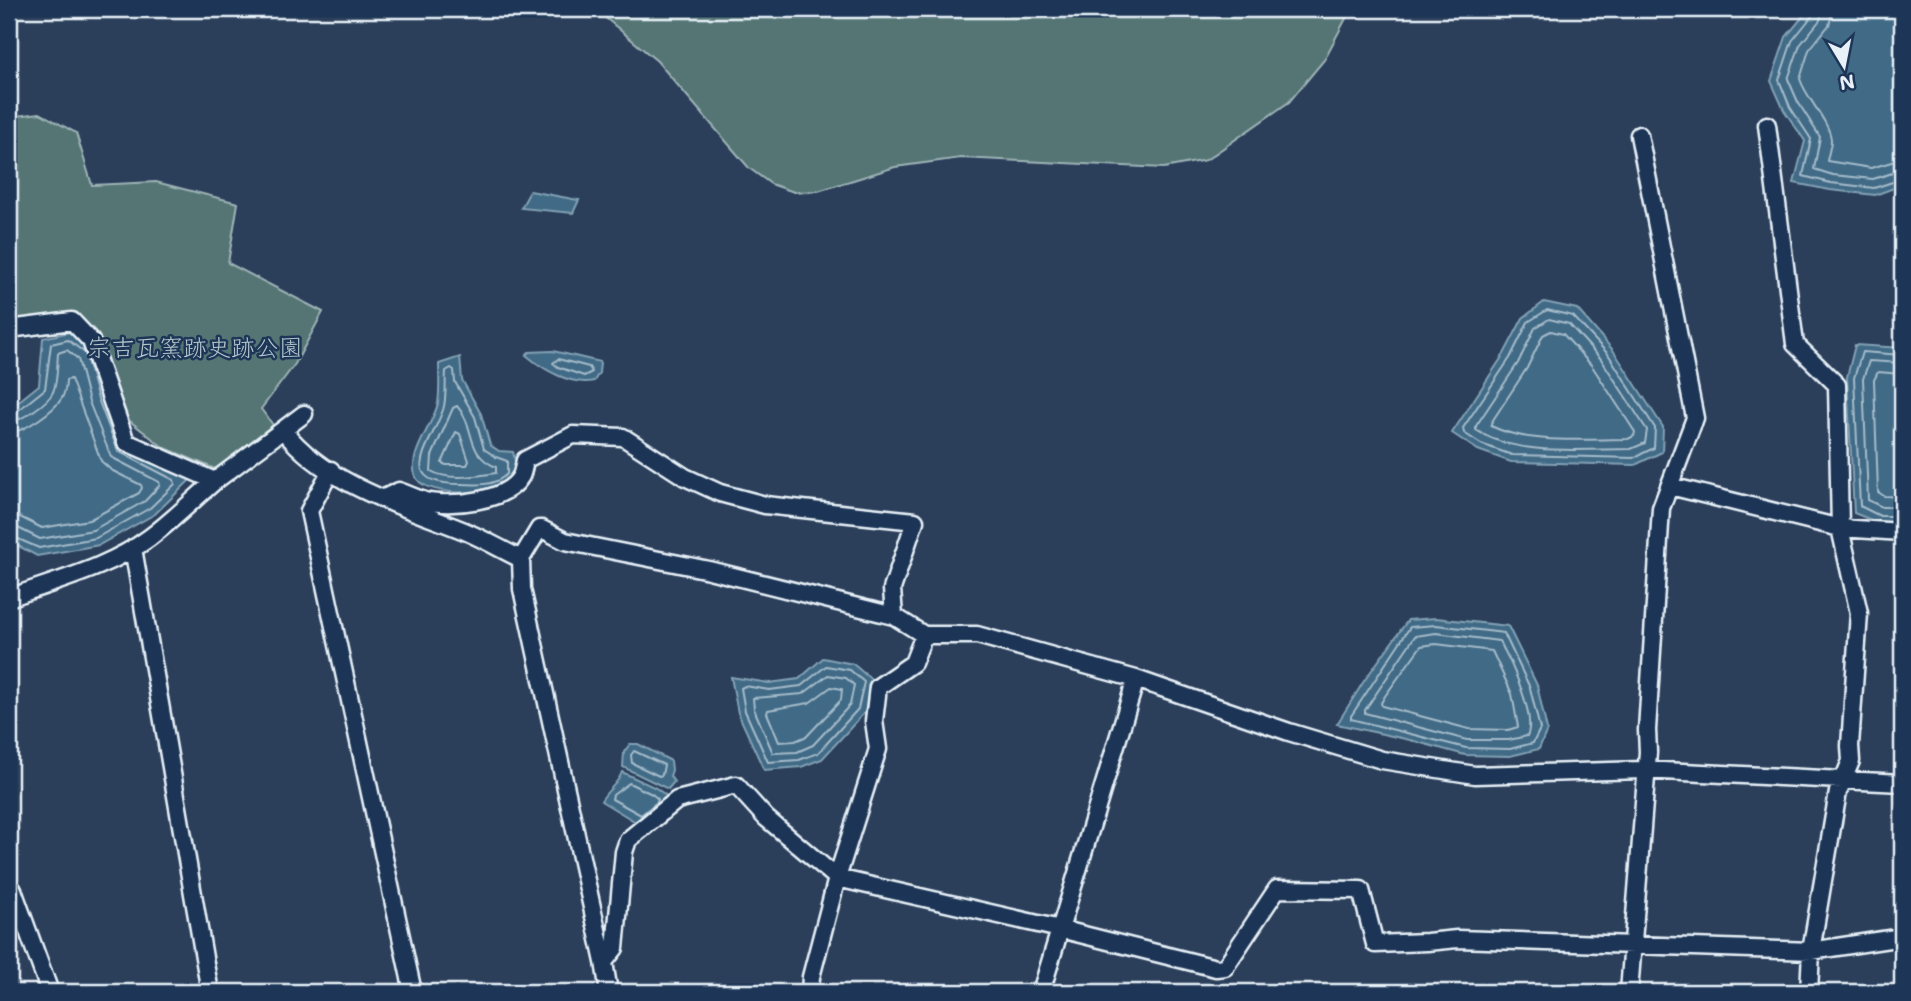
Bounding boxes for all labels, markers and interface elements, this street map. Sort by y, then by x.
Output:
north arrow [1810,32,1880,102]
text: N [1837,69,1856,96]
park label: 宗吉瓦窯跡史跡公園 [87,332,303,364]

